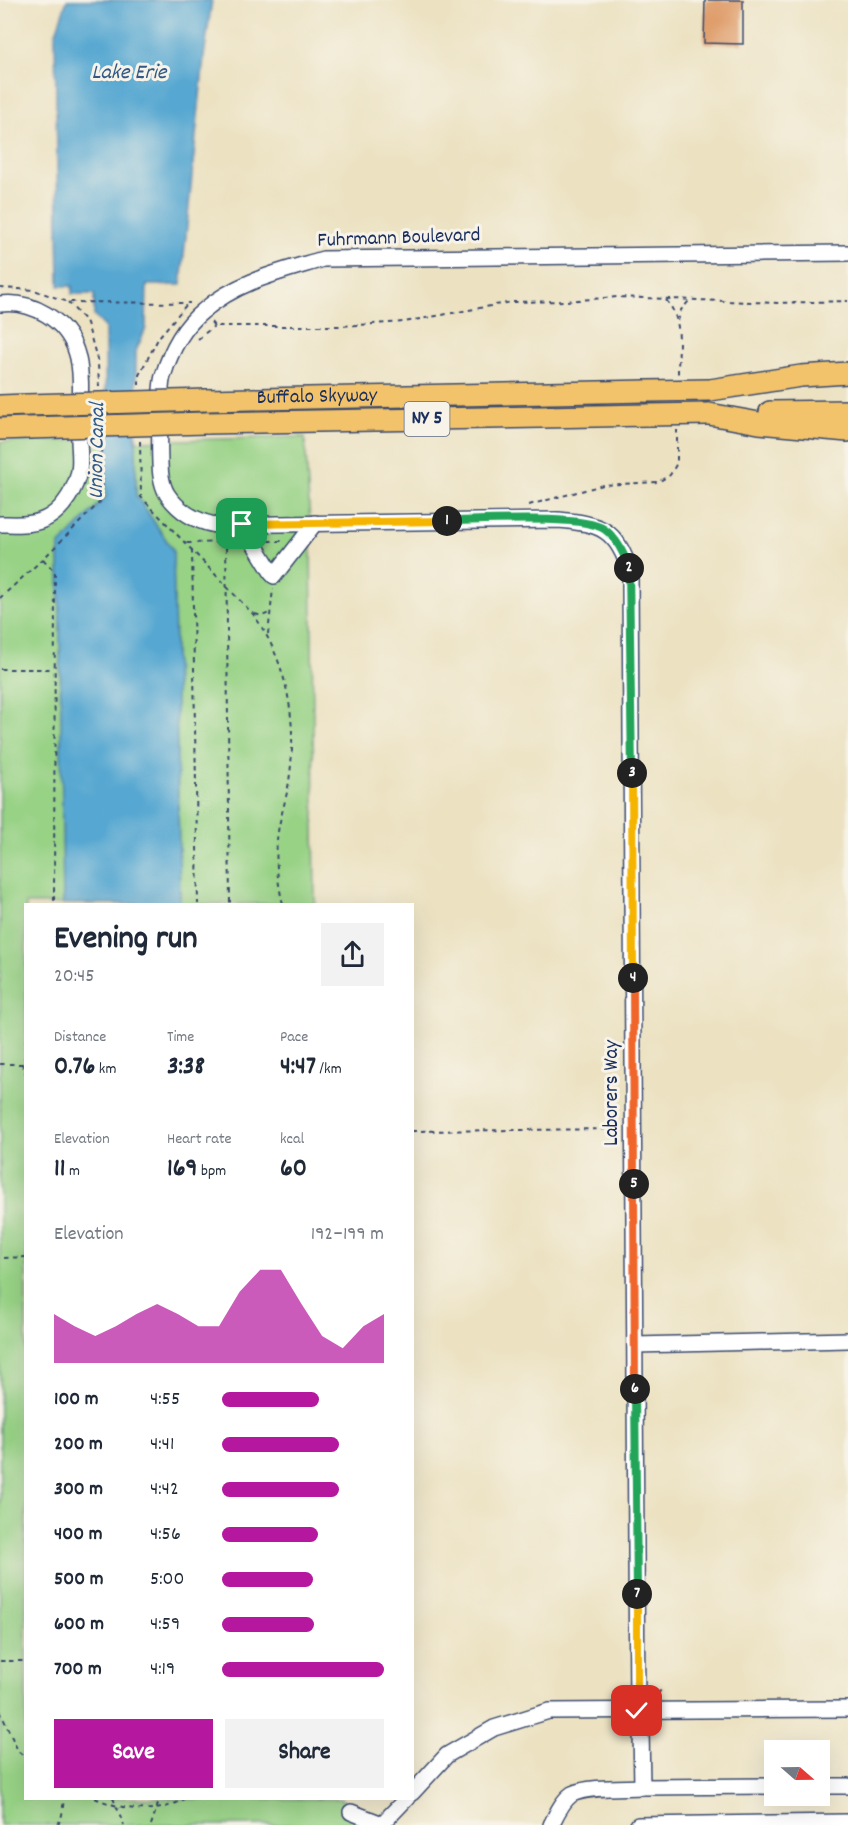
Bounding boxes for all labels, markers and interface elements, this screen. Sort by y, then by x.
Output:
water label: Lake Erie [92,58,168,89]
street label: Fuhrmann Boulevard [317,221,481,257]
street label: Buffalo Skyway [256,382,378,414]
water label: Union Canal [82,401,114,500]
road number: NY 5 [404,402,450,436]
pin [216,498,267,549]
pin: 1 [432,506,462,536]
icon: arrive [225,507,258,540]
text: 1 [445,509,449,532]
pin: 2 [614,553,644,583]
text: 2 [626,556,633,579]
pin: 3 [617,758,647,788]
text: 3 [628,761,636,784]
text: Evening run [54,917,198,964]
button: share [321,923,384,986]
text: 20:45 [54,963,95,991]
pin: 4 [618,963,648,993]
text: 4 [630,966,636,989]
text: Distance [54,1026,106,1049]
text: Time [167,1026,194,1049]
text: Pace [280,1026,308,1049]
street label: Laborers Way [598,1040,628,1146]
text: 0.76 [54,1049,95,1086]
text: 3:38 [167,1049,205,1086]
text: 4:47 [280,1049,316,1086]
text: km [95,1058,116,1081]
text: /km [316,1058,342,1081]
text: Elevation [54,1128,110,1151]
text: Heart rate [167,1128,232,1151]
text: kcal [280,1128,304,1151]
text: 11 [54,1151,65,1188]
text: 169 [167,1151,197,1188]
text: 60 [280,1151,307,1188]
text: m [65,1160,80,1183]
text: bpm [197,1160,226,1183]
pin: 5 [619,1169,649,1199]
text: 5 [630,1172,638,1195]
text: Elevation [54,1221,124,1249]
text: 192–199 m [311,1221,384,1249]
pin: 6 [620,1374,650,1404]
text: 6 [631,1377,639,1400]
text: 100 m [54,1386,99,1414]
text: 4:55 [150,1386,180,1414]
text: 200 m [54,1431,103,1459]
text: 4:41 [150,1431,174,1459]
text: 300 m [54,1476,103,1504]
text: 4:42 [150,1476,179,1504]
text: 400 m [54,1521,102,1549]
text: 4:56 [150,1521,181,1549]
text: 500 m [54,1566,103,1594]
text: 5:00 [150,1566,184,1594]
pin: 7 [622,1579,652,1609]
text: 7 [634,1582,640,1605]
text: 600 m [54,1611,104,1639]
text: 4:59 [150,1611,180,1639]
text: 700 m [54,1656,102,1684]
text: 4:19 [150,1656,175,1684]
pin [611,1685,662,1736]
icon: check [620,1694,653,1727]
button: Save [54,1719,213,1788]
button: Share [225,1719,384,1788]
north arrow [764,1740,830,1806]
map controls [764,1740,830,1806]

